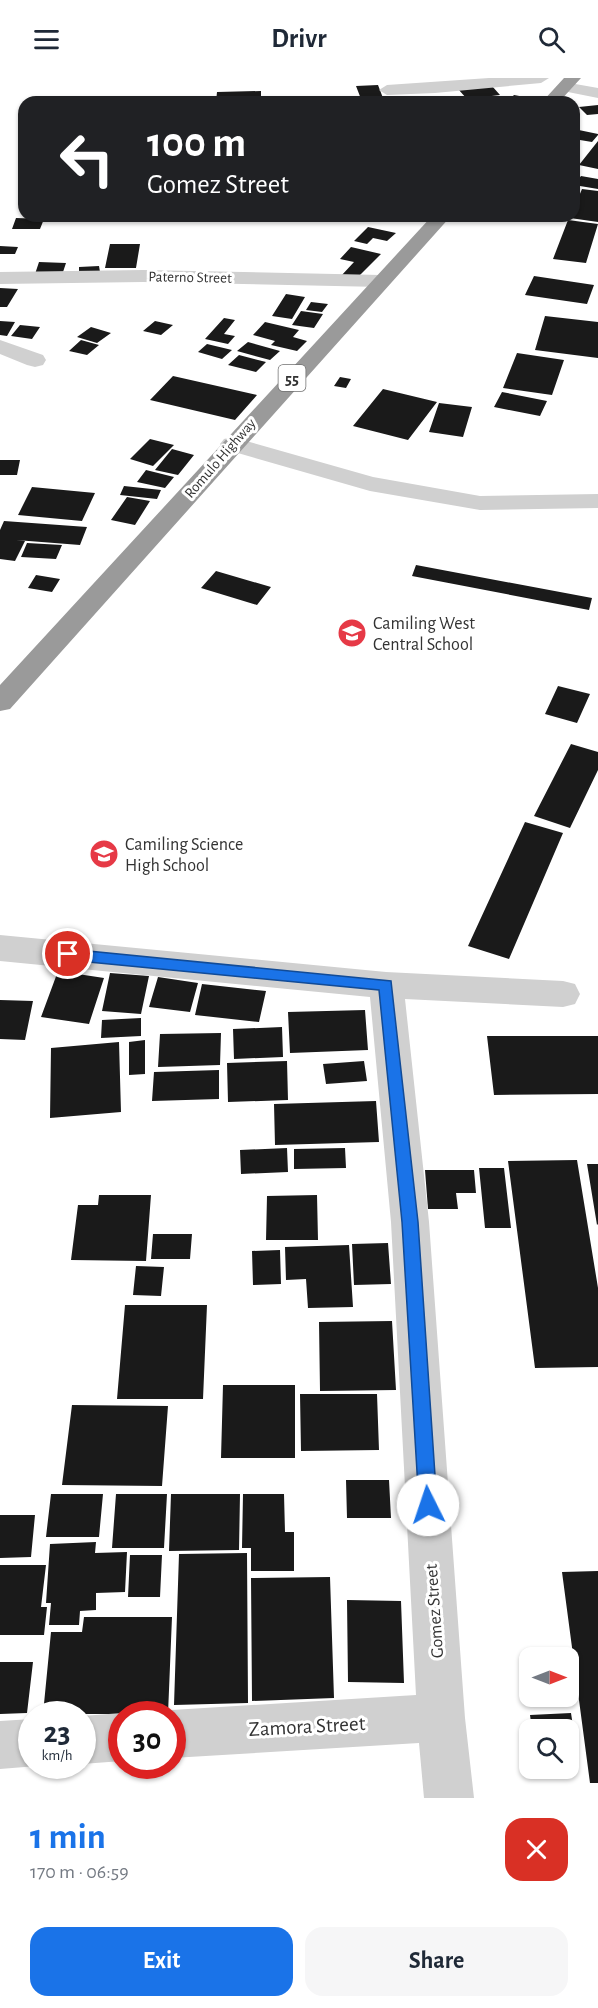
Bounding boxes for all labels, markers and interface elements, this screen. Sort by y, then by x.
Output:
icon: menu [30,23,63,56]
icon: search [535,23,568,56]
text: Drivr [271,25,327,52]
icon: left [48,120,126,198]
text: 100 m [147,122,246,164]
text: Gomez Street [147,171,289,198]
street label: Paterno Street [148,269,232,286]
road number: 55 [278,365,306,391]
street label: Romulo Highway [182,415,259,501]
place label: Camiling West Central School [373,615,475,654]
school or university icon: Camiling West Central School [336,617,368,649]
place label: Camiling Science High School [125,836,243,875]
school or university icon: Camiling Science High School [88,838,120,870]
pin [42,928,93,979]
icon: arrive [51,937,84,970]
position arrow [396,1473,460,1537]
street label: Gomez Street [423,1563,447,1659]
north arrow [519,1647,579,1707]
map controls [519,1647,579,1779]
speed limit sign: 30 [108,1701,186,1779]
street label: Zamora Street [248,1713,366,1740]
text: 23 [43,1718,71,1748]
button: search [519,1719,579,1779]
text: km/h [42,1748,72,1763]
button: close [505,1818,568,1881]
text: 1 min [30,1819,106,1855]
text: 170 m · 06:59 [30,1862,129,1882]
button: Exit [30,1927,293,1996]
button: Share [305,1927,568,1996]

